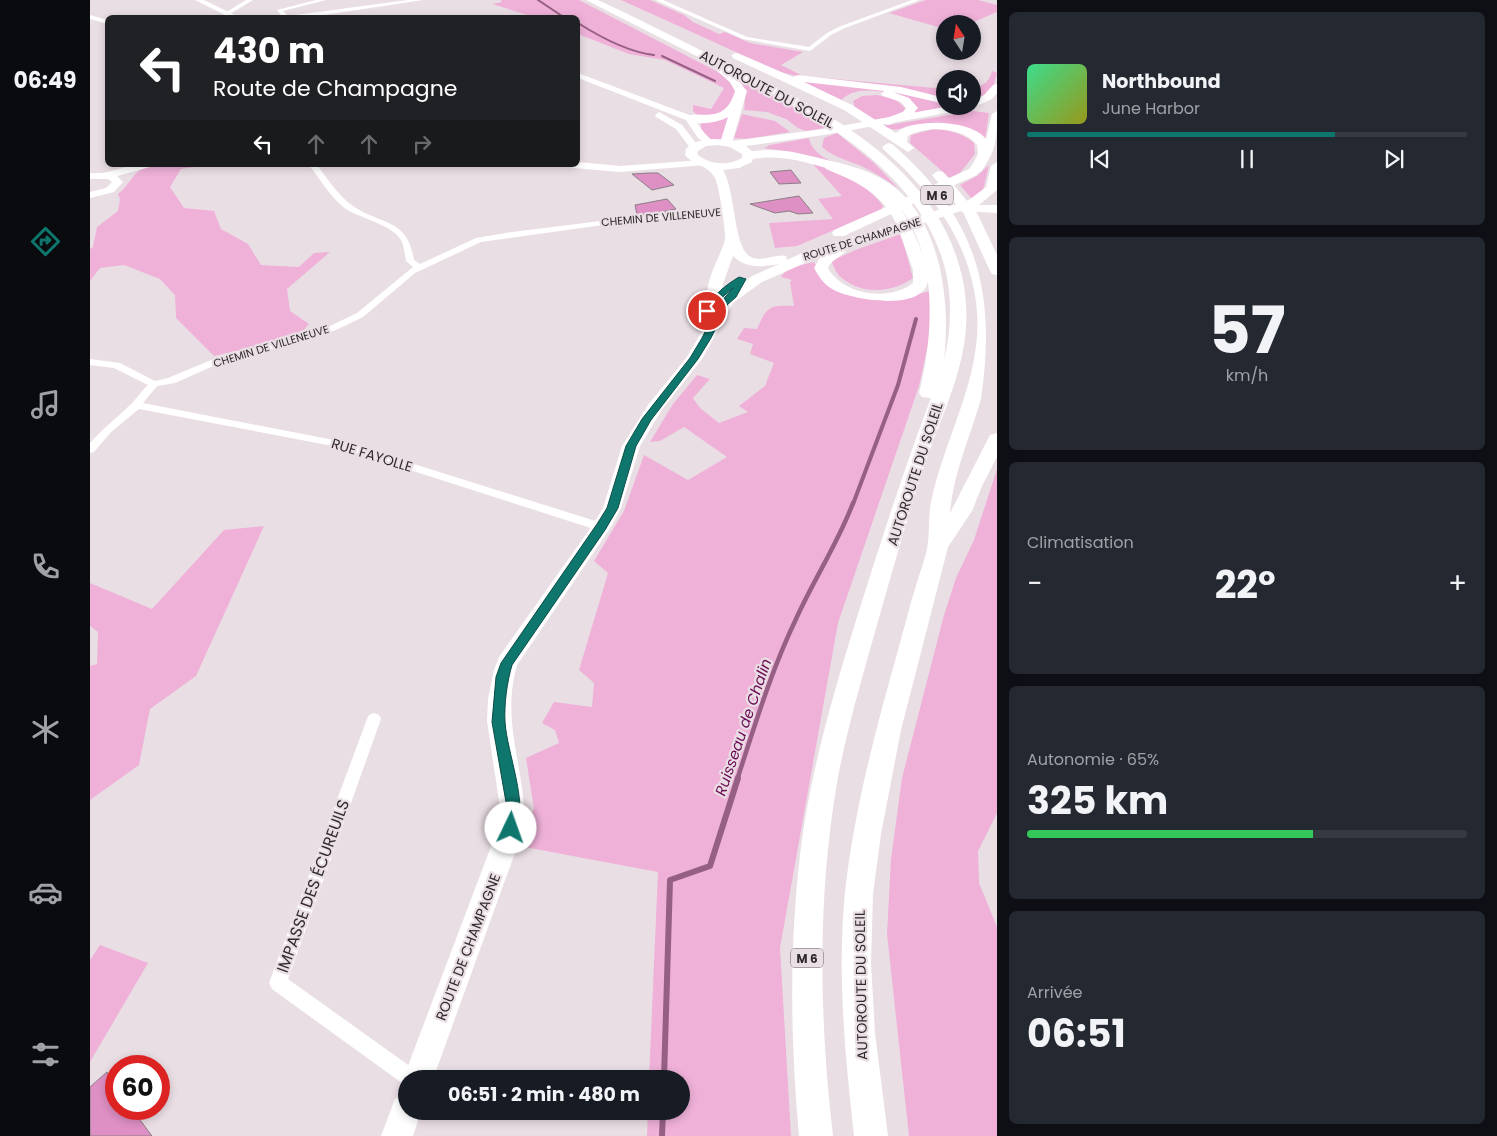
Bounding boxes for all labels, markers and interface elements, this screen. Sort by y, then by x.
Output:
north arrow [936,15,981,60]
map controls [936,15,981,115]
text: 430 m [213,26,325,75]
icon: left [130,35,195,100]
street label: AUTOROUTE DU SOLEIL [696,45,838,133]
text: 06:49 [13,65,77,96]
text: Northbound [1102,68,1221,95]
button: sound [936,70,981,115]
text: Route de Champagne [213,73,457,104]
text: June Harbor [1102,97,1200,120]
icon: left [249,130,277,158]
icon: ahead [302,130,330,158]
icon: ahead [355,130,383,158]
icon: right [408,130,436,158]
icon: previous [1086,145,1114,173]
icon: pause [1233,145,1261,173]
icon: next [1380,145,1408,173]
road number: M 6 [921,186,953,204]
street label: CHEMIN DE VILLENEUVE [600,204,722,230]
street label: ROUTE DE CHAMPAGNE [801,213,923,265]
icon: directions [28,224,63,259]
text: 57 [1208,285,1286,376]
pin [686,290,728,332]
icon: arrive [693,297,721,325]
street label: CHEMIN DE VILLENEUVE [211,321,331,371]
text: km/h [1226,364,1268,387]
icon: music [28,387,63,422]
street label: AUTOROUTE DU SOLEIL [882,400,948,548]
street label: RUE FAYOLLE [329,433,415,477]
text: Climatisation [1027,531,1134,554]
icon: phone [28,549,63,584]
text: 22° [1215,558,1276,611]
text: − [1027,564,1042,603]
text: + [1448,564,1467,603]
water label: Ruisseau de Chalin [710,656,776,798]
icon: climate [28,712,63,747]
text: Autonomie · 65% [1027,748,1159,771]
text: 325 km [1027,774,1168,827]
street label: IMPASSE DES ÉCUREUILS [271,796,355,976]
position arrow [484,801,536,853]
street label: ROUTE DE CHAMPAGNE [431,871,505,1023]
icon: car [28,875,63,910]
street label: AUTOROUTE DU SOLEIL [850,910,872,1060]
road number: M 6 [791,948,823,968]
text: Arrivée [1027,981,1082,1004]
text: 06:51 [1027,1007,1126,1060]
icon: filters [28,1037,63,1072]
speed limit sign: 60 [105,1055,170,1120]
text: 06:51 · 2 min · 480 m [448,1081,640,1108]

